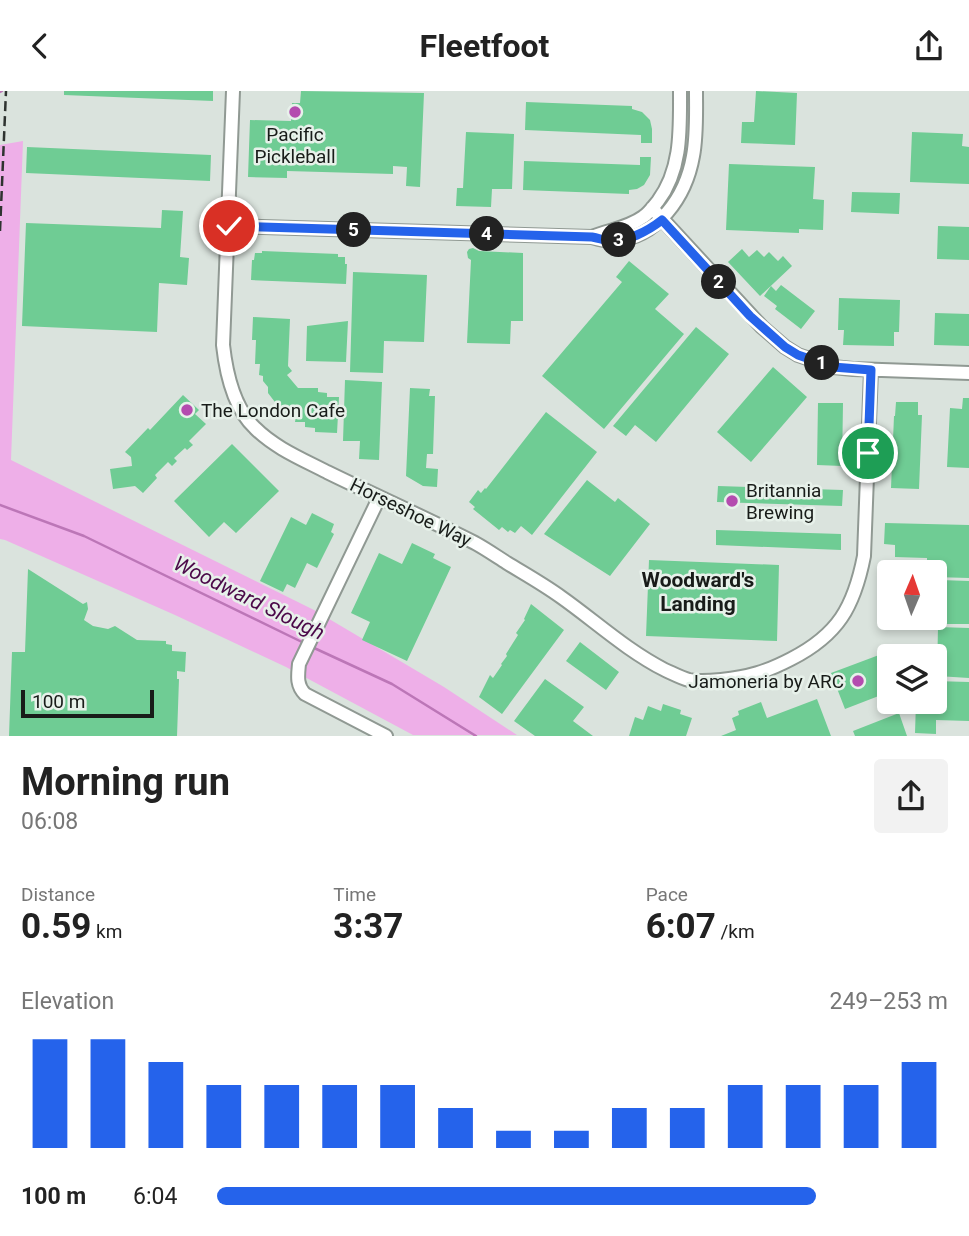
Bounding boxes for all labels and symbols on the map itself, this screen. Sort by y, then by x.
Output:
marker: Pacific Pickleball [287,104,303,120]
place label: Pacific Pickleball [254,123,336,168]
pin [199,196,259,256]
pin: 5 [336,213,372,247]
pin: 4 [470,216,504,251]
pin: 3 [602,223,636,257]
pin: 2 [702,265,736,299]
pin: 1 [804,345,840,381]
place label: The London Cafe [201,399,345,422]
marker: The London Cafe [179,402,195,418]
pin [838,423,898,483]
street label: Horseshoe Way [346,473,475,552]
place label: Britannia Brewing [746,479,821,524]
marker: Britannia Brewing [724,493,740,509]
water label: Woodward Slough [170,551,328,645]
north arrow [877,560,947,630]
district label: Woodward's Landing [642,568,755,616]
place label: Jamoneria by ARC [688,670,844,693]
marker: Jamoneria by ARC [850,673,866,689]
scale bar [21,687,154,718]

